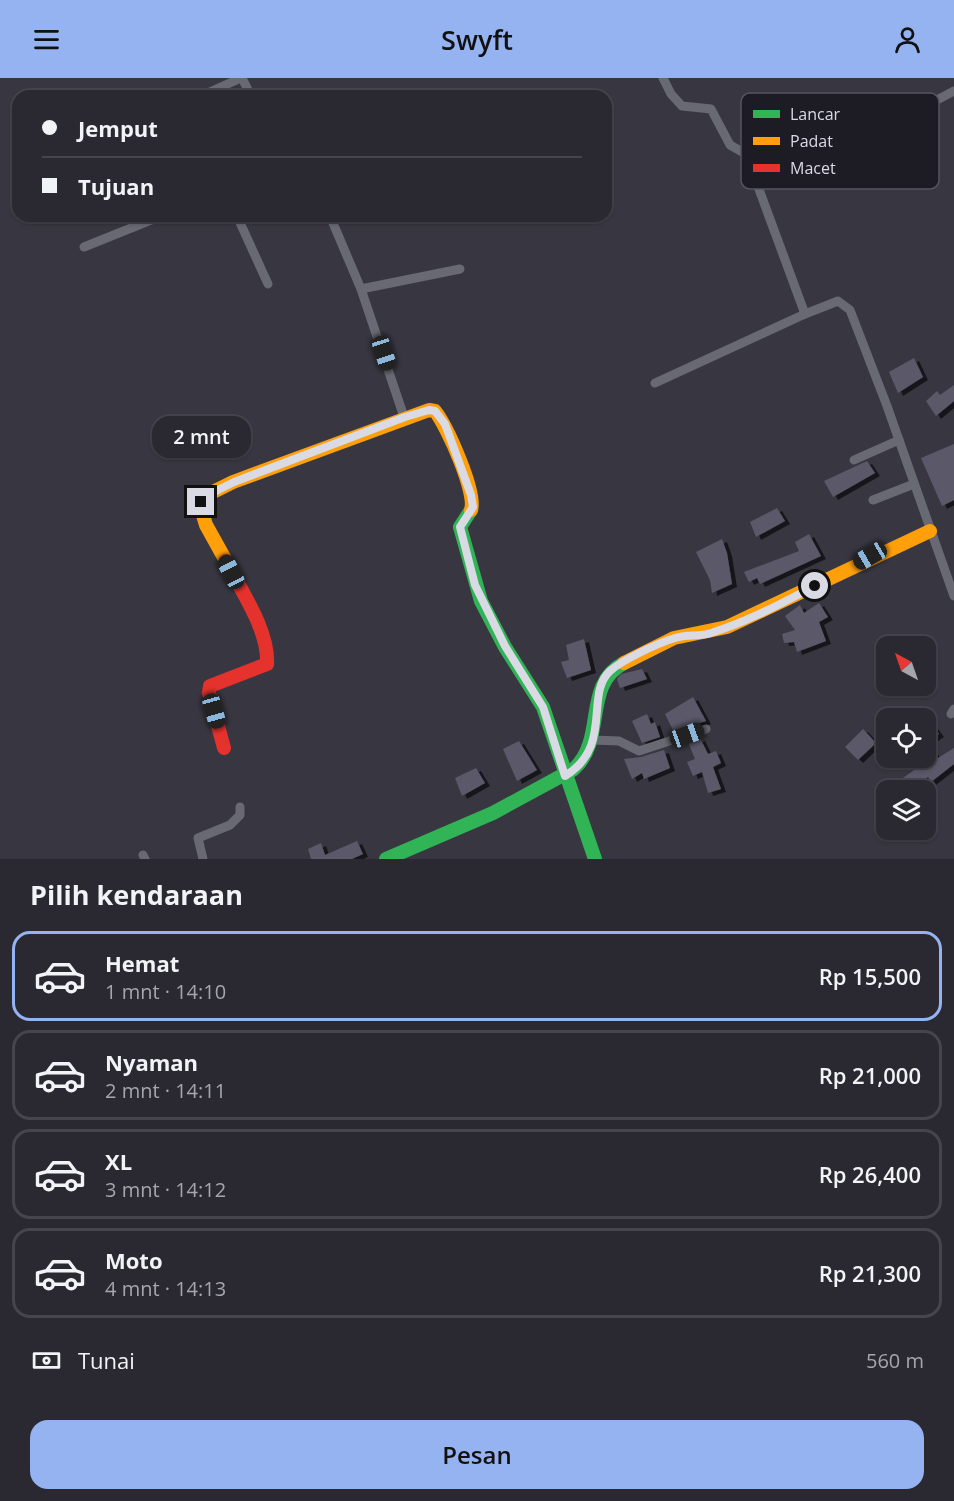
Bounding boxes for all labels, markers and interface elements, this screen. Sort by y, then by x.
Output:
text: Swyft [441,21,513,58]
icon: menu [30,23,63,56]
icon: person [891,23,924,56]
legend [741,93,939,189]
text: Lancar [790,103,841,125]
text: Jemput [78,113,158,143]
text: Padat [790,130,833,152]
text: Macet [790,157,836,179]
text: Tujuan [78,171,154,201]
car [370,333,398,373]
callout: 2 mnt [152,415,250,457]
text: 2 mnt [173,423,230,450]
route end [187,488,214,515]
car [850,539,890,573]
car [215,552,247,592]
route start [801,572,828,599]
north arrow [876,636,936,696]
map controls [876,636,936,840]
car [200,691,228,731]
button: locate [876,708,936,768]
car [667,720,707,750]
button: layers [876,780,936,840]
text: Pilih kendaraan [30,876,243,913]
text: Hemat [105,948,179,978]
icon: car [33,949,87,1003]
text: Rp 15,500 [819,961,921,991]
text: 1 mnt · 14:10 [105,978,226,1005]
text: Nyaman [105,1047,198,1077]
icon: car [33,1048,87,1102]
text: Rp 21,000 [819,1060,921,1090]
text: 2 mnt · 14:11 [105,1077,226,1104]
text: XL [105,1146,132,1176]
icon: car [33,1147,87,1201]
text: Rp 26,400 [819,1159,921,1189]
text: 3 mnt · 14:12 [105,1176,226,1203]
text: Moto [105,1245,163,1275]
icon: car [33,1246,87,1300]
text: Rp 21,300 [819,1258,921,1288]
text: 4 mnt · 14:13 [105,1275,226,1302]
icon: cash [30,1344,63,1377]
text: Tunai [78,1345,135,1375]
text: 560 m [866,1347,924,1374]
button: Pesan [30,1420,924,1489]

